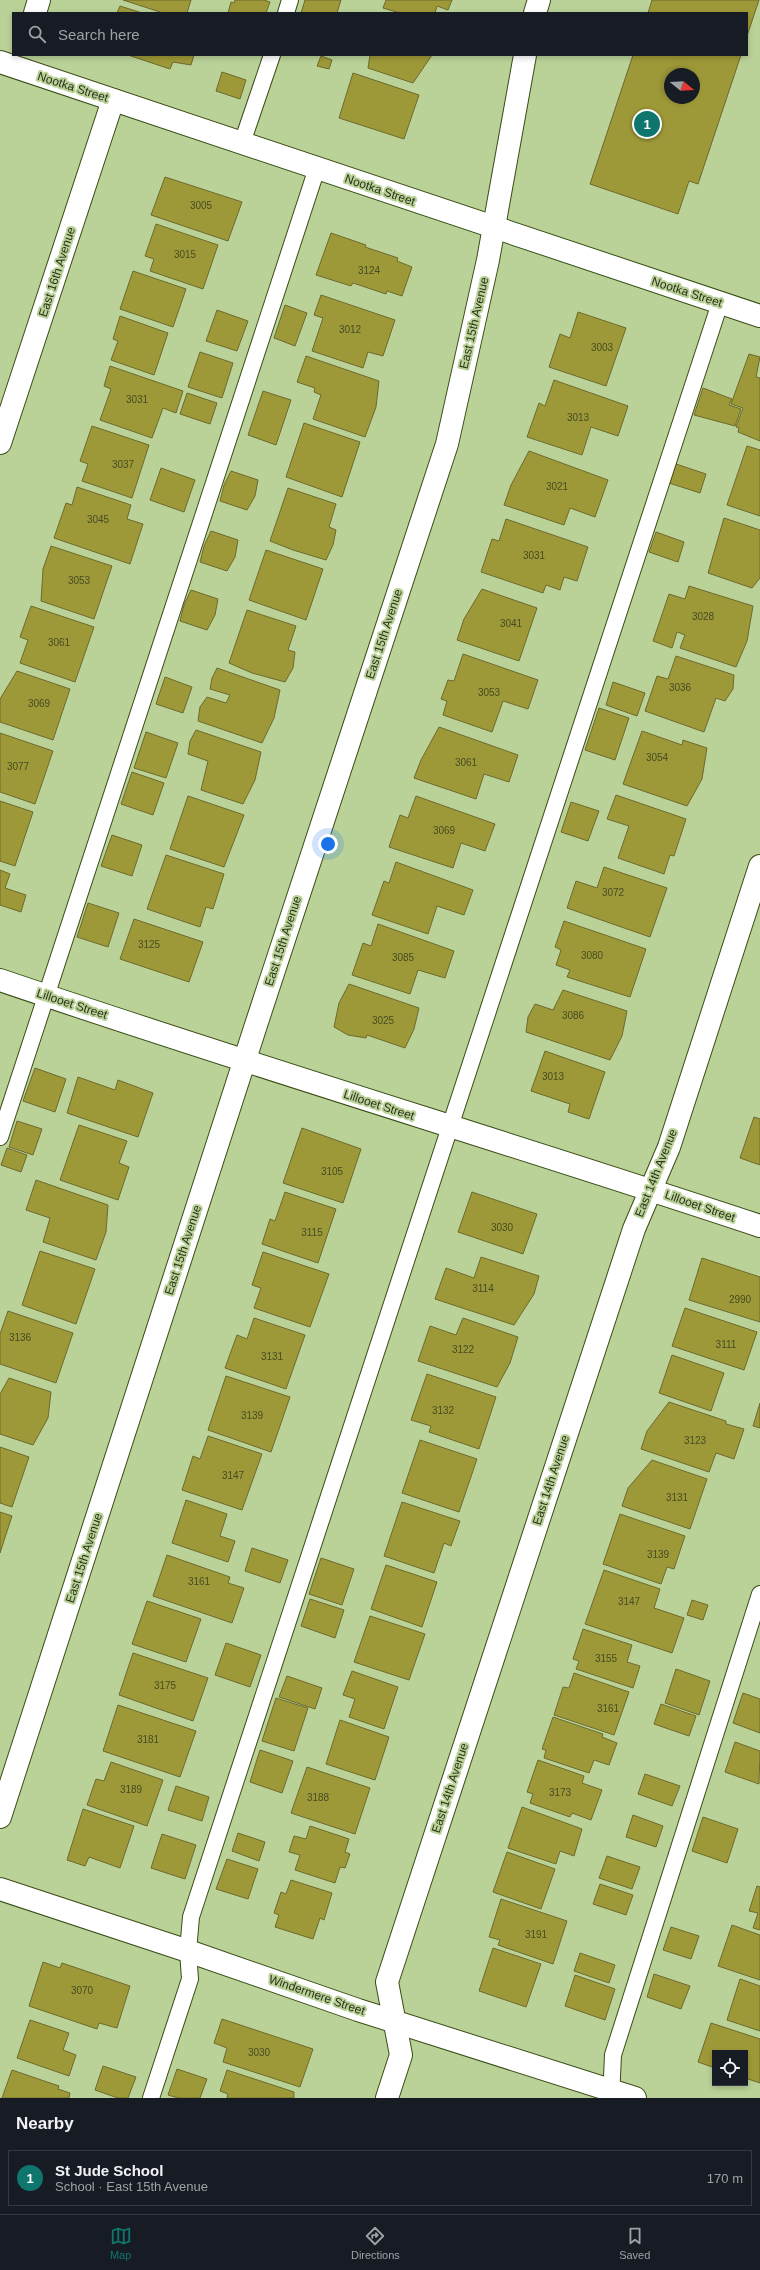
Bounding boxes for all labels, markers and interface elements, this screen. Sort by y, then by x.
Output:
search box [12,12,748,56]
icon: search [26,23,48,45]
text: Search here [58,26,140,43]
north arrow [664,68,700,104]
street label: Nootka Street [36,69,111,105]
pin: 1 [634,109,660,139]
street label: Nootka Street [343,171,418,209]
house number: 3005 [190,200,213,211]
street label: East 16th Avenue [36,225,78,319]
house number: 3015 [174,249,197,260]
house number: 3124 [358,265,381,276]
street label: Nootka Street [650,274,725,310]
street label: East 15th Avenue [457,275,491,370]
house number: 3012 [339,324,362,335]
house number: 3003 [591,342,614,353]
house number: 3031 [126,394,149,405]
house number: 3013 [567,412,590,423]
house number: 3037 [112,459,135,470]
house number: 3021 [546,481,569,492]
house number: 3045 [87,514,110,525]
house number: 3031 [523,550,546,561]
house number: 3053 [68,575,91,586]
street label: East 15th Avenue [363,587,405,681]
house number: 3028 [692,611,715,622]
house number: 3041 [500,618,523,629]
house number: 3061 [48,637,71,648]
house number: 3036 [669,682,692,693]
house number: 3053 [478,687,501,698]
house number: 3069 [28,698,51,709]
house number: 3054 [646,752,669,763]
house number: 3061 [455,757,478,768]
house number: 3077 [7,761,30,772]
house number: 3069 [433,825,456,836]
your location [318,834,338,854]
house number: 3072 [602,887,625,898]
street label: East 15th Avenue [262,894,304,988]
house number: 3125 [138,939,161,950]
house number: 3080 [581,950,604,961]
house number: 3085 [392,952,415,963]
street label: Lillooet Street [35,986,110,1022]
house number: 3086 [562,1010,585,1021]
house number: 3025 [372,1015,395,1026]
house number: 3013 [542,1071,565,1082]
street label: Lillooet Street [342,1087,417,1123]
street label: East 14th Avenue [632,1127,680,1219]
house number: 3105 [321,1166,344,1177]
street label: Lillooet Street [663,1187,738,1225]
street label: East 15th Avenue [162,1203,204,1297]
house number: 3030 [491,1222,514,1233]
house number: 3115 [301,1227,323,1238]
house number: 3114 [472,1283,494,1294]
house number: 2990 [729,1294,752,1305]
house number: 3136 [9,1332,32,1343]
house number: 3111 [716,1339,737,1350]
house number: 3122 [452,1344,475,1355]
house number: 3131 [261,1351,284,1362]
house number: 3132 [432,1405,455,1416]
house number: 3139 [241,1410,264,1421]
street label: East 14th Avenue [530,1433,572,1527]
house number: 3123 [684,1435,707,1446]
house number: 3147 [222,1470,245,1481]
house number: 3131 [666,1492,689,1503]
street label: East 15th Avenue [63,1511,105,1605]
house number: 3139 [647,1549,670,1560]
house number: 3161 [188,1576,211,1587]
house number: 3147 [618,1596,641,1607]
house number: 3155 [595,1653,618,1664]
house number: 3175 [154,1680,177,1691]
house number: 3161 [597,1703,620,1714]
house number: 3181 [137,1734,160,1745]
street label: East 14th Avenue [429,1741,471,1835]
house number: 3189 [120,1784,143,1795]
house number: 3173 [549,1787,572,1798]
house number: 3188 [307,1792,330,1803]
house number: 3191 [525,1929,548,1940]
street label: Windermere Street [267,1972,368,2018]
house number: 3070 [71,1985,94,1996]
house number: 3030 [248,2047,271,2058]
map controls [712,2050,748,2086]
button: locate [712,2050,748,2086]
text: Nearby [16,2114,74,2133]
text: St Jude School [55,2162,163,2179]
text: 1 [26,2171,34,2186]
text: 170 m [707,2171,743,2186]
text: School · East 15th Avenue [55,2179,208,2194]
tab: Map [110,2225,132,2261]
tab: Directions [351,2225,400,2261]
tab: Saved [619,2225,650,2261]

